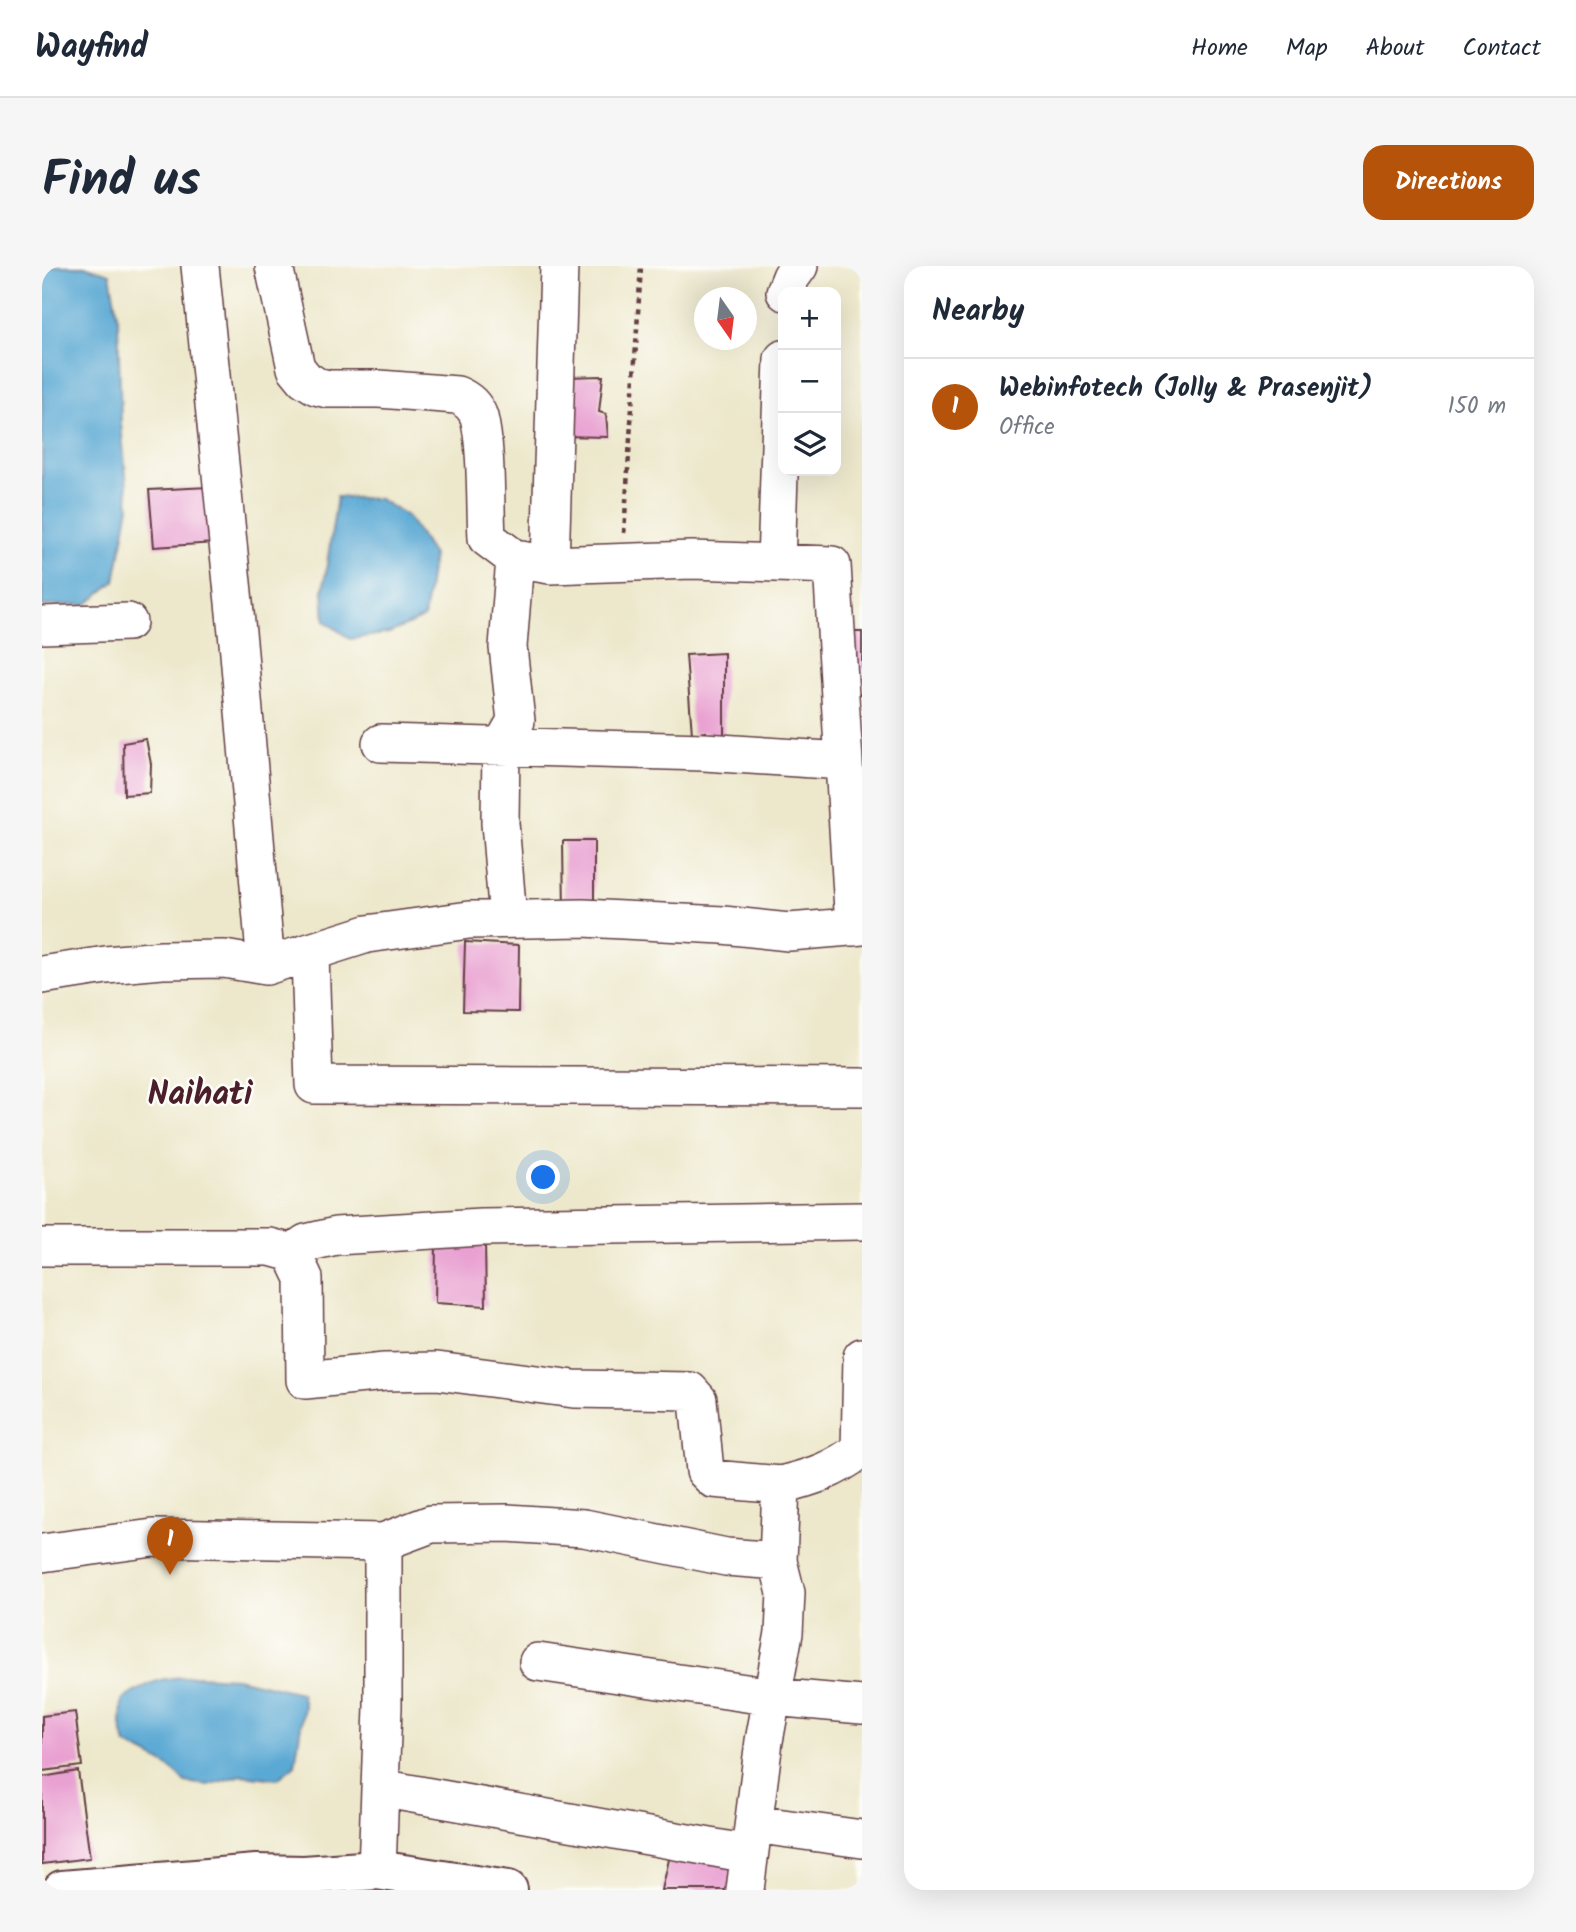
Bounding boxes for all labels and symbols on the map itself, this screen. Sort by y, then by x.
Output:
north arrow [694,287,757,350]
district label: Naihati [147,1069,254,1122]
your location [526,1160,560,1194]
pin: 1 [147,1517,193,1575]

